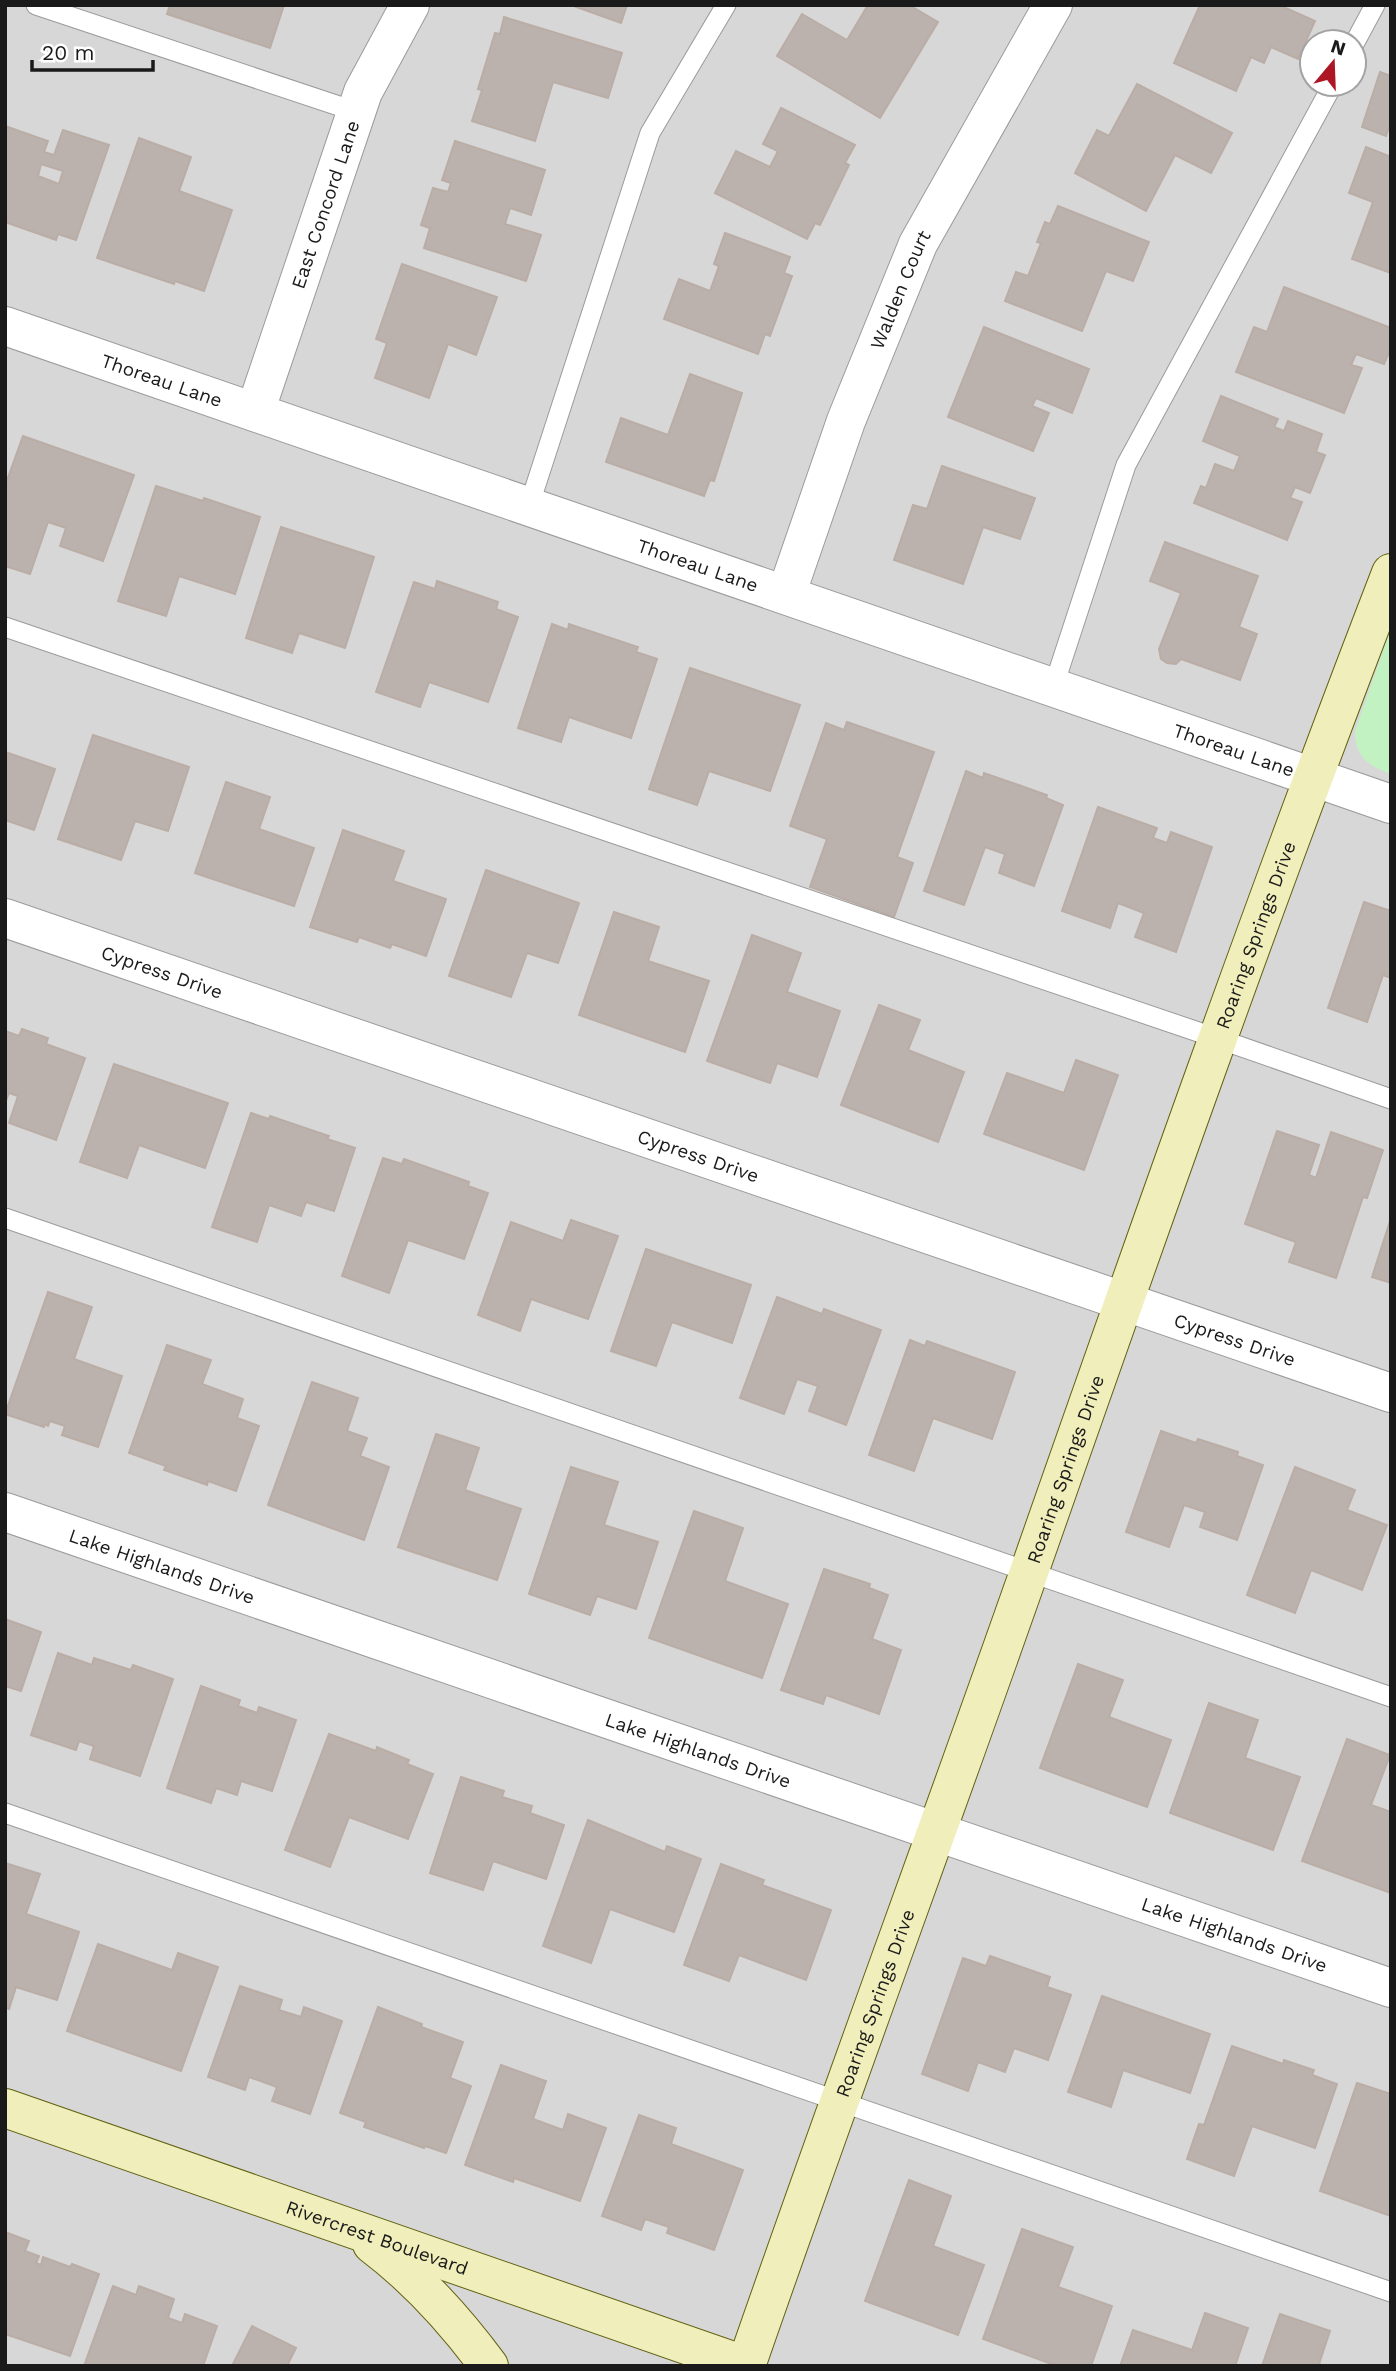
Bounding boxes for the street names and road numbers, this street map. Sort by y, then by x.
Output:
street label: East Concord Lane [286,117,365,292]
street label: Walden Court [865,226,935,353]
street label: Thoreau Lane [98,349,225,412]
street label: Thoreau Lane [634,534,761,597]
street label: Thoreau Lane [1170,719,1297,782]
street label: Roaring Springs Drive [1211,838,1301,1032]
street label: Cypress Drive [98,941,226,1004]
street label: Cypress Drive [634,1125,762,1188]
street label: Cypress Drive [1171,1308,1298,1371]
street label: Roaring Springs Drive [1022,1372,1109,1567]
street label: Lake Highlands Drive [66,1524,258,1609]
street label: Lake Highlands Drive [602,1708,794,1793]
street label: Lake Highlands Drive [1138,1892,1330,1977]
street label: Roaring Springs Drive [831,1906,920,2100]
street label: Rivercrest Boulevard [283,2196,471,2280]

